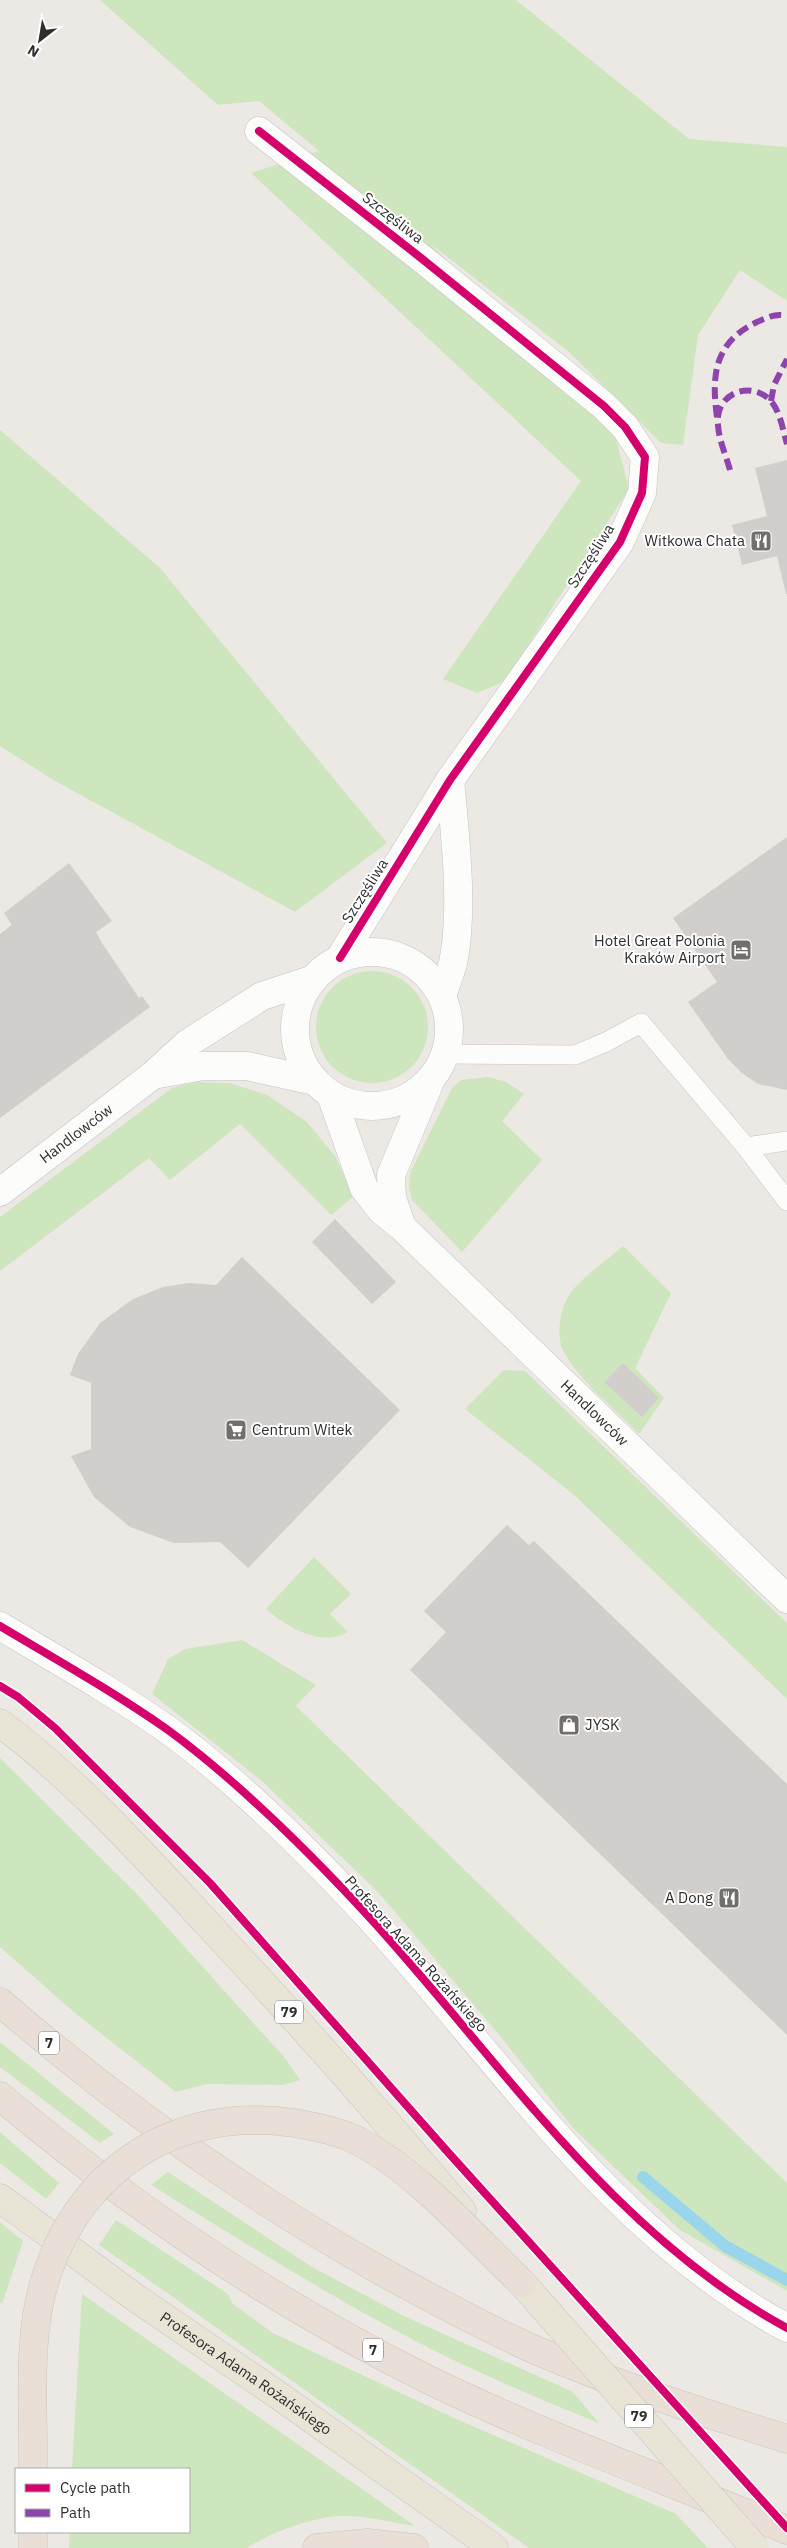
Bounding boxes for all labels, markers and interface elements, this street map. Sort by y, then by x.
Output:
north arrow [15,15,65,65]
text: N [24,41,42,61]
street label: Szczęśliwa [359,188,428,247]
street label: Szczęśliwa [563,520,618,591]
restaurant icon: Witkowa Chata [749,529,773,553]
place label: Witkowa Chata [645,531,745,550]
street label: Szczęśliwa [337,855,392,927]
place label: Hotel Great Polonia Kraków Airport [594,931,725,967]
hotel icon: Hotel Great Polonia Kraków Airport [729,938,753,962]
street label: Handlowców [36,1099,117,1167]
street label: Handlowców [557,1375,633,1450]
supermarket icon: Centrum Witek [224,1418,248,1442]
place label: Centrum Witek [252,1420,353,1439]
shop icon: JYSK [557,1713,581,1737]
place label: JYSK [585,1715,620,1734]
street label: Profesora Adama Rożańskiego [341,1872,492,2036]
restaurant icon: A Dong [717,1886,741,1910]
place label: A Dong [665,1888,713,1907]
road number: 79 [275,2000,303,2024]
road number: 7 [39,2032,59,2054]
street label: Profesora Adama Rożańskiego [157,2307,335,2439]
road number: 7 [363,2338,383,2362]
road number: 79 [625,2404,653,2428]
legend [15,2468,190,2533]
text: Cycle path [60,2478,131,2497]
text: Path [60,2503,91,2522]

